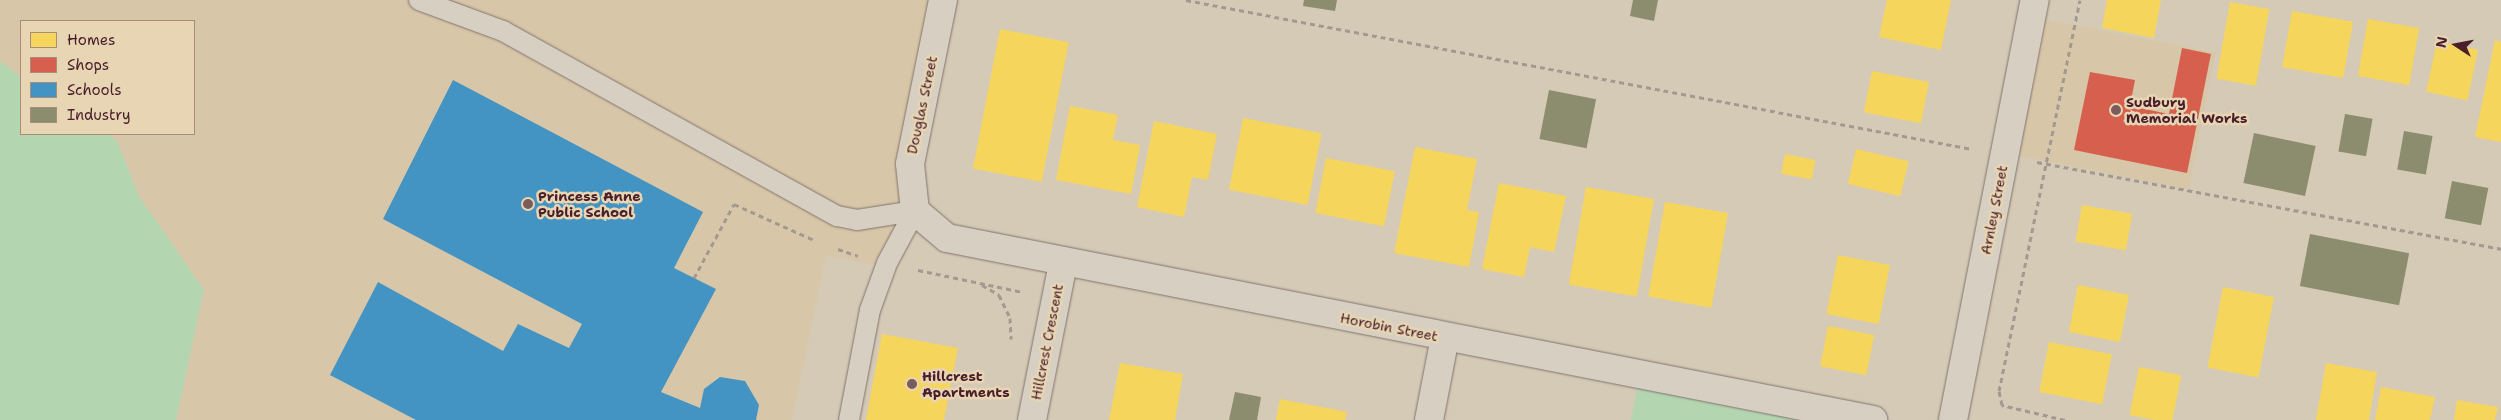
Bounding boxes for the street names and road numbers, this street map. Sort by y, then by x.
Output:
street label: Douglas Street [903,54,941,156]
street label: Arnley Street [1977,164,2011,256]
street label: Hillcrest Crescent [1028,283,1066,401]
street label: Horobin Street [1339,309,1439,345]

